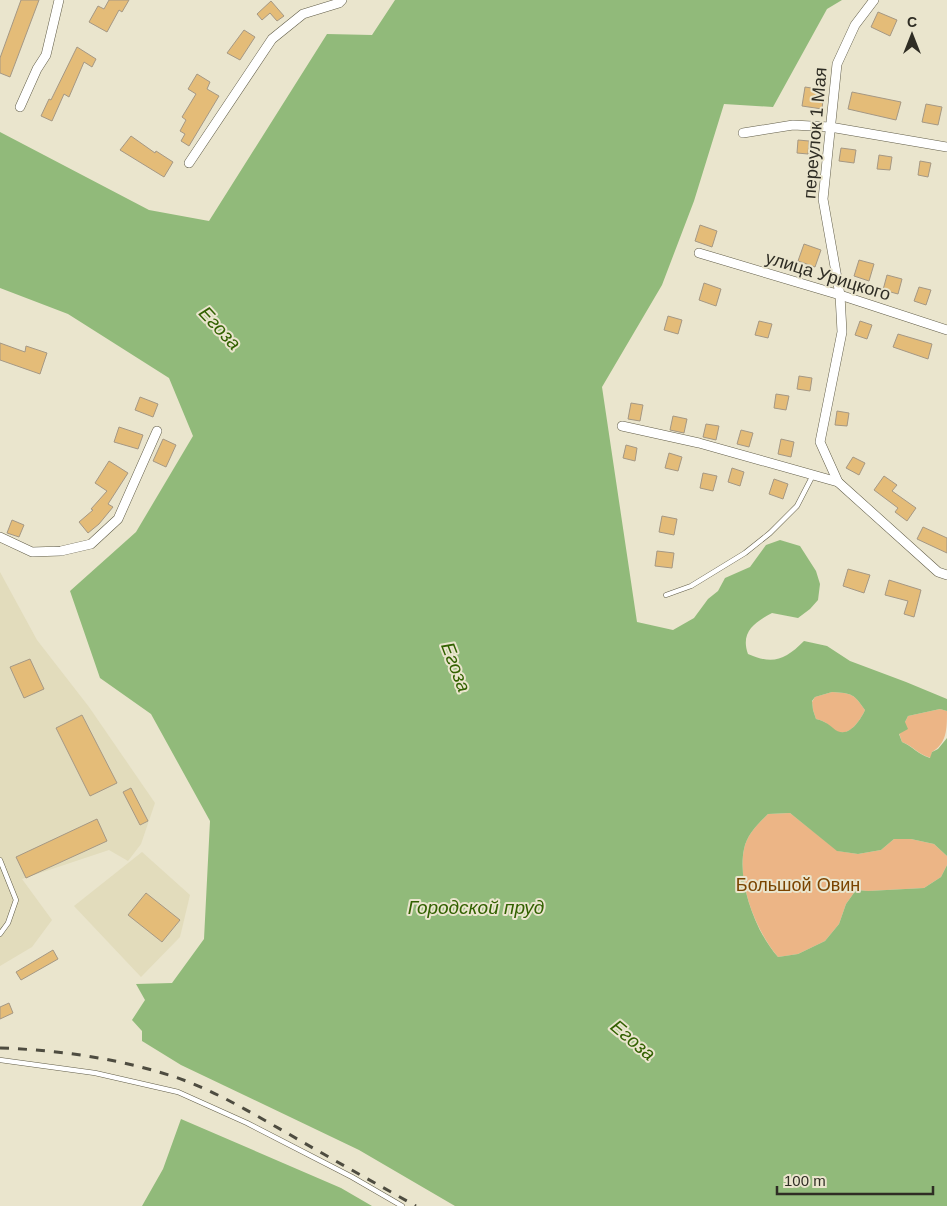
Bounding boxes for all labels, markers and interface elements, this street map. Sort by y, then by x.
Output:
north arrow [887,10,937,60]
text: С [907,14,917,30]
street label: переулок 1 Мая [799,67,831,199]
street label: улица Урицкого [763,247,893,305]
water label: Егоза [195,302,245,354]
water label: Егоза [437,639,475,695]
park label: Большой Овин [736,875,860,895]
water label: Городской пруд [408,897,544,918]
water label: Егоза [607,1015,659,1065]
scale bar [777,1164,933,1196]
text: 100 m [784,1172,826,1189]

